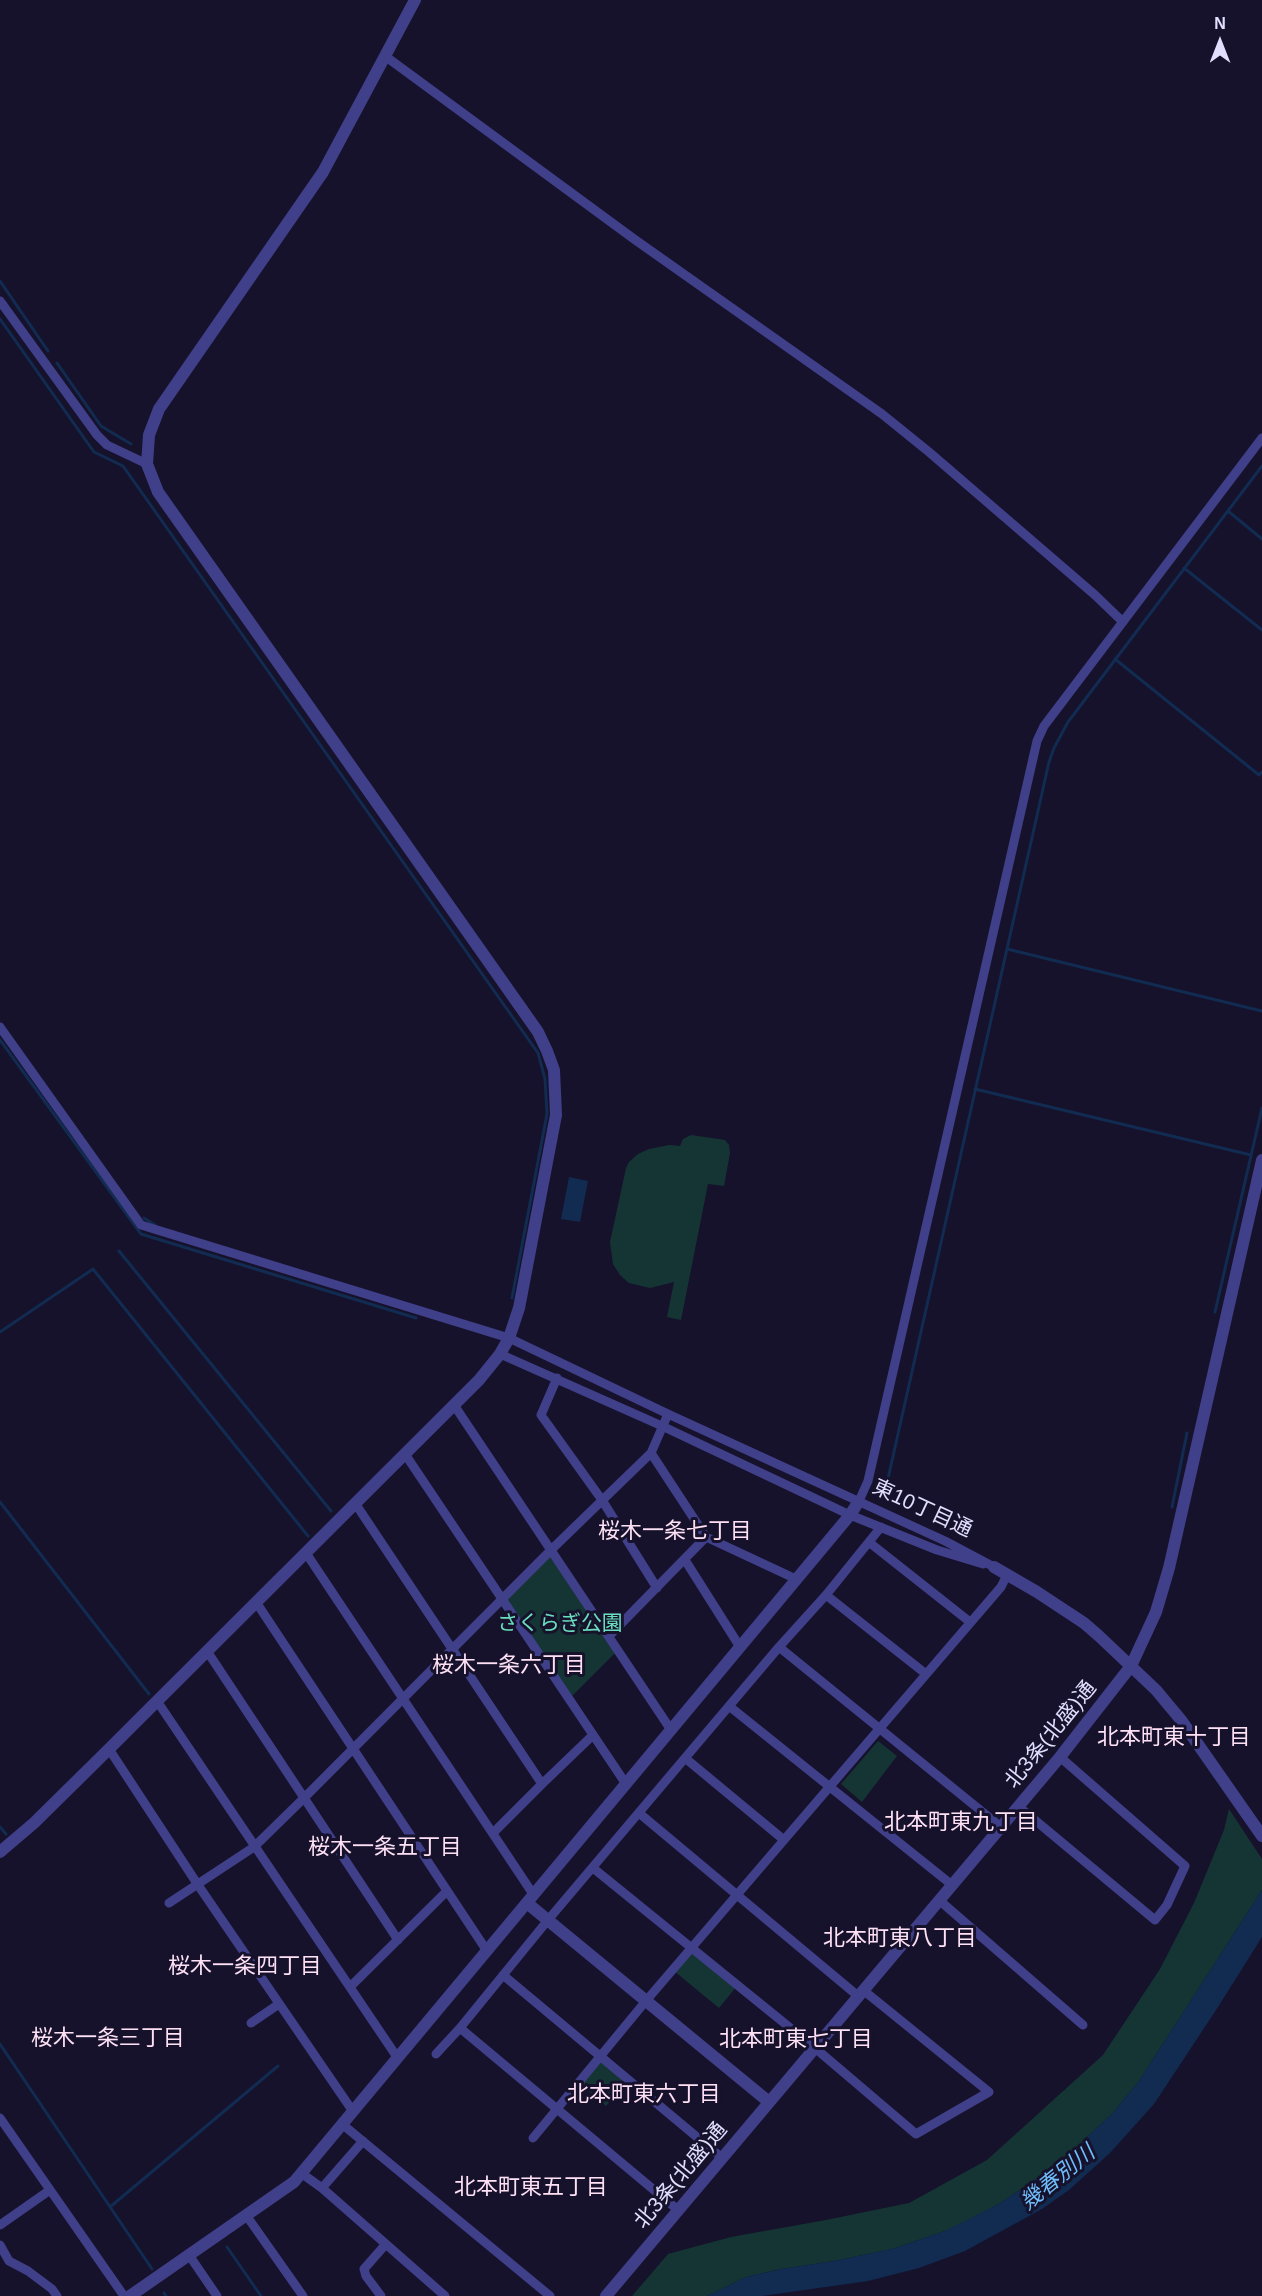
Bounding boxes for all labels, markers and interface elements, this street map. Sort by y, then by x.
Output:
north arrow [1190,12,1250,72]
text: N [1214,15,1226,32]
street label: 東10丁目通 [868,1475,976,1543]
district label: 桜木一条七丁目 [598,1519,752,1545]
park label: さくらぎ公園 [497,1611,623,1637]
district label: 桜木一条六丁目 [432,1653,586,1679]
street label: 北3条(北盛)通 [1000,1676,1102,1794]
district label: 北本町東十丁目 [1097,1725,1251,1751]
district label: 北本町東九丁目 [884,1810,1038,1836]
district label: 桜木一条五丁目 [308,1835,462,1861]
district label: 北本町東八丁目 [823,1926,977,1952]
district label: 桜木一条四丁目 [168,1954,322,1980]
district label: 桜木一条三丁目 [31,2026,185,2052]
district label: 北本町東七丁目 [719,2027,873,2053]
district label: 北本町東六丁目 [567,2082,721,2108]
street label: 北3条(北盛)通 [629,2118,733,2234]
water label: 幾春別川 [1015,2140,1101,2216]
district label: 北本町東五丁目 [454,2175,608,2201]

